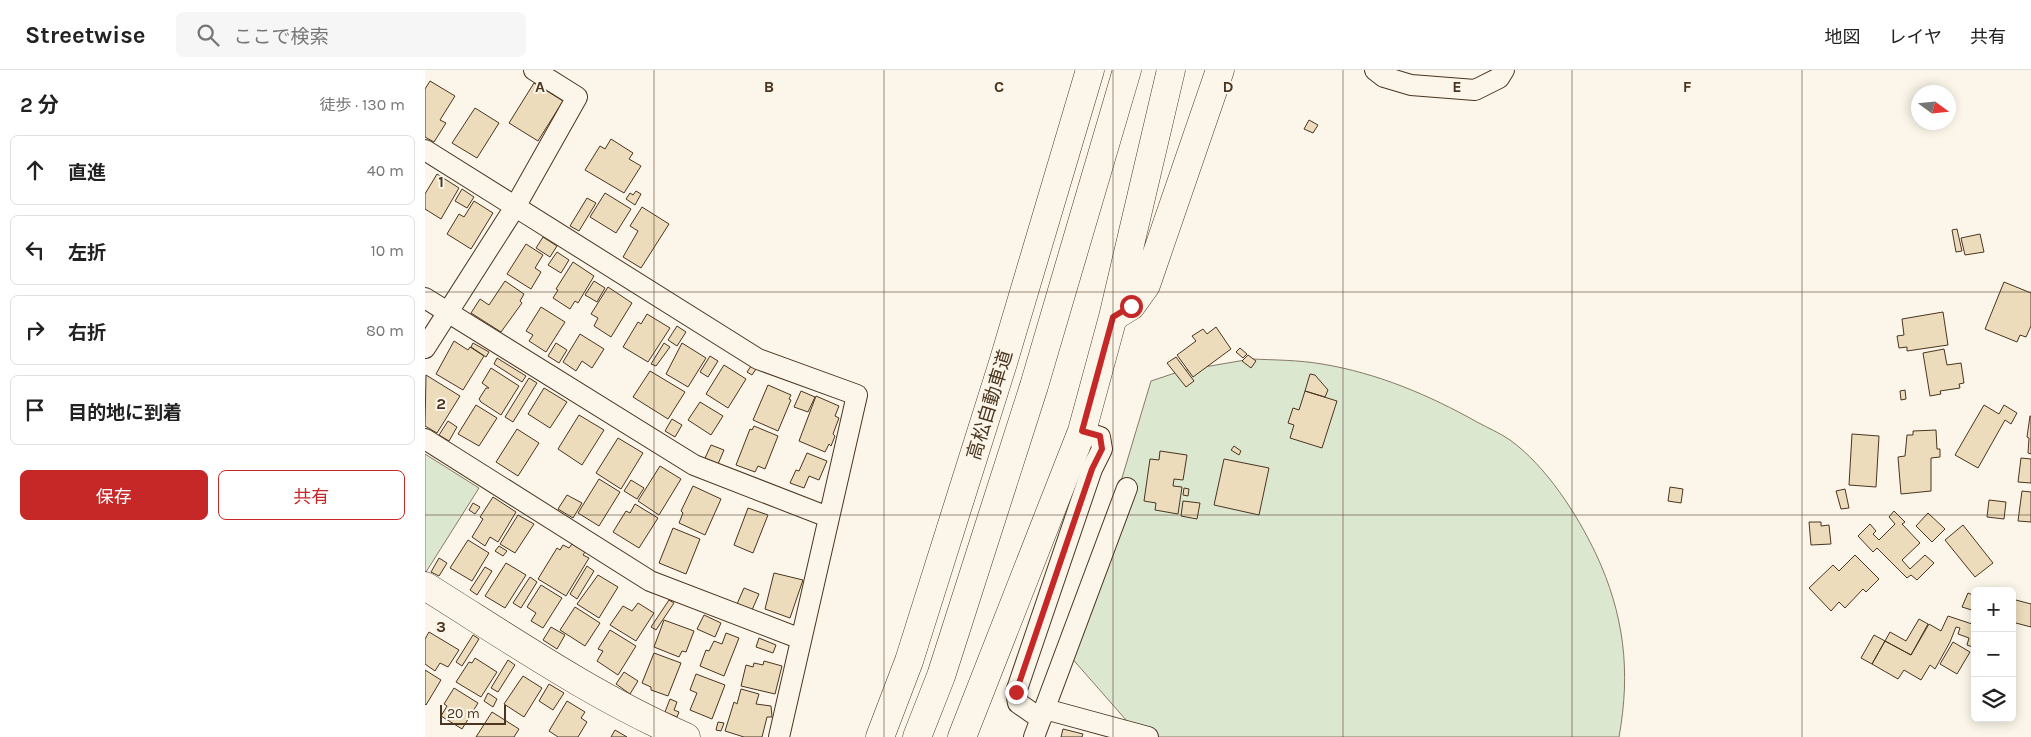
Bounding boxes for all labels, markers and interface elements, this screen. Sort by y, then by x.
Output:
search box [176,12,526,57]
text: Streetwise [25,21,146,49]
icon: search [194,21,222,49]
text: ここで検索 [234,26,329,48]
text: 地図 [1825,26,1861,48]
text: レイヤ [1889,26,1942,48]
text: 共有 [1970,26,2006,48]
text: A [535,77,545,96]
text: B [764,77,774,96]
text: C [994,77,1004,96]
text: D [1223,77,1234,96]
text: E [1452,77,1462,96]
text: F [1683,77,1692,96]
north arrow [1911,85,1956,130]
text: 2 分 [20,93,59,117]
text: 徒歩 · 130 m [320,95,405,114]
icon: ahead [21,156,49,184]
text: 40 m [367,161,404,180]
text: 直進 [68,162,106,184]
text: 1 [438,172,444,191]
icon: left [21,236,49,264]
text: 10 m [370,241,404,260]
text: 左折 [68,242,106,264]
route start [1120,295,1143,318]
icon: right [21,316,49,344]
text: 80 m [366,321,404,340]
text: 右折 [68,322,106,344]
street label: 高松自動車道 [963,347,1017,463]
text: 2 [436,394,446,413]
icon: arrive [21,396,49,424]
text: 目的地に到着 [68,402,182,424]
button: 保存 [20,470,208,520]
button: 共有 [218,470,405,520]
map controls [1971,587,2016,722]
button: + [1971,587,2016,632]
text: 3 [436,617,446,636]
button: − [1971,632,2016,677]
button: layers [1971,677,2016,722]
route end [1005,681,1028,704]
scale bar [440,702,506,725]
text: 20 m [447,705,480,722]

